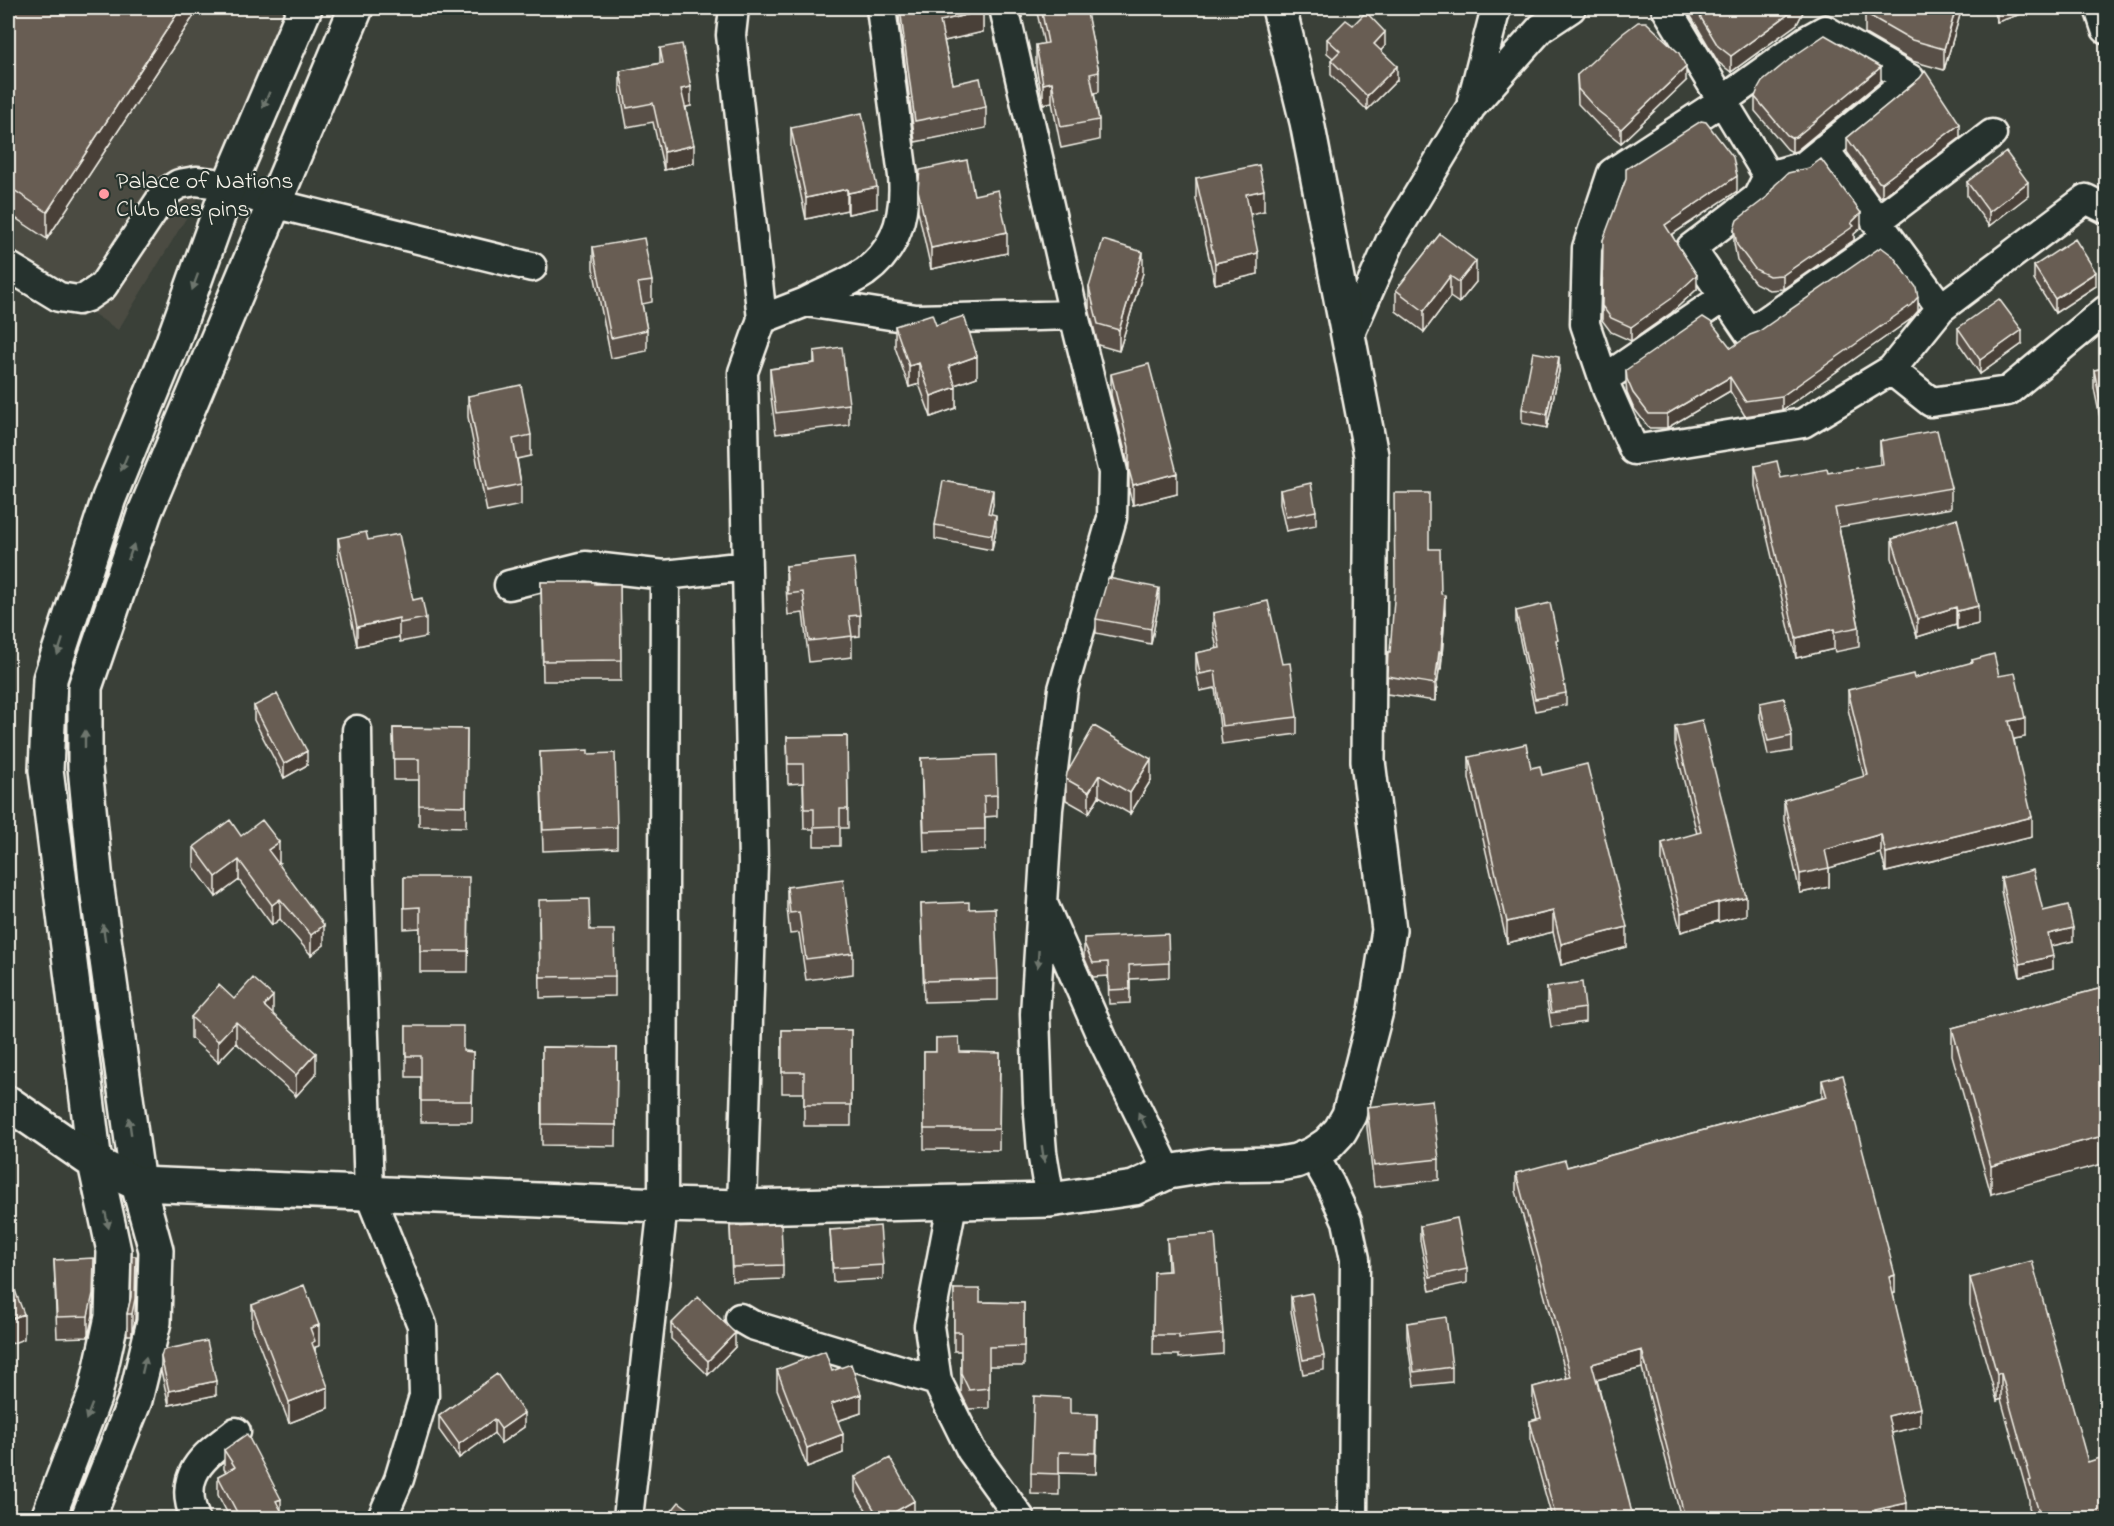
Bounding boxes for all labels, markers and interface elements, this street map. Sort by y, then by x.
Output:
one-way arrow [261,91,270,109]
place label: Palace of Nations Club des pins [116,165,294,228]
marker: Palace of Nations Club des pins [97,187,111,201]
one-way arrow [190,273,200,291]
one-way arrow [119,454,128,472]
one-way arrow [127,543,136,561]
one-way arrow [55,638,65,656]
one-way arrow [80,729,90,748]
one-way arrow [99,923,108,942]
one-way arrow [1034,950,1043,969]
one-way arrow [1137,1111,1146,1128]
one-way arrow [125,1116,135,1135]
one-way arrow [1038,1145,1048,1164]
one-way arrow [103,1211,112,1230]
one-way arrow [139,1356,149,1374]
one-way arrow [84,1403,93,1421]

